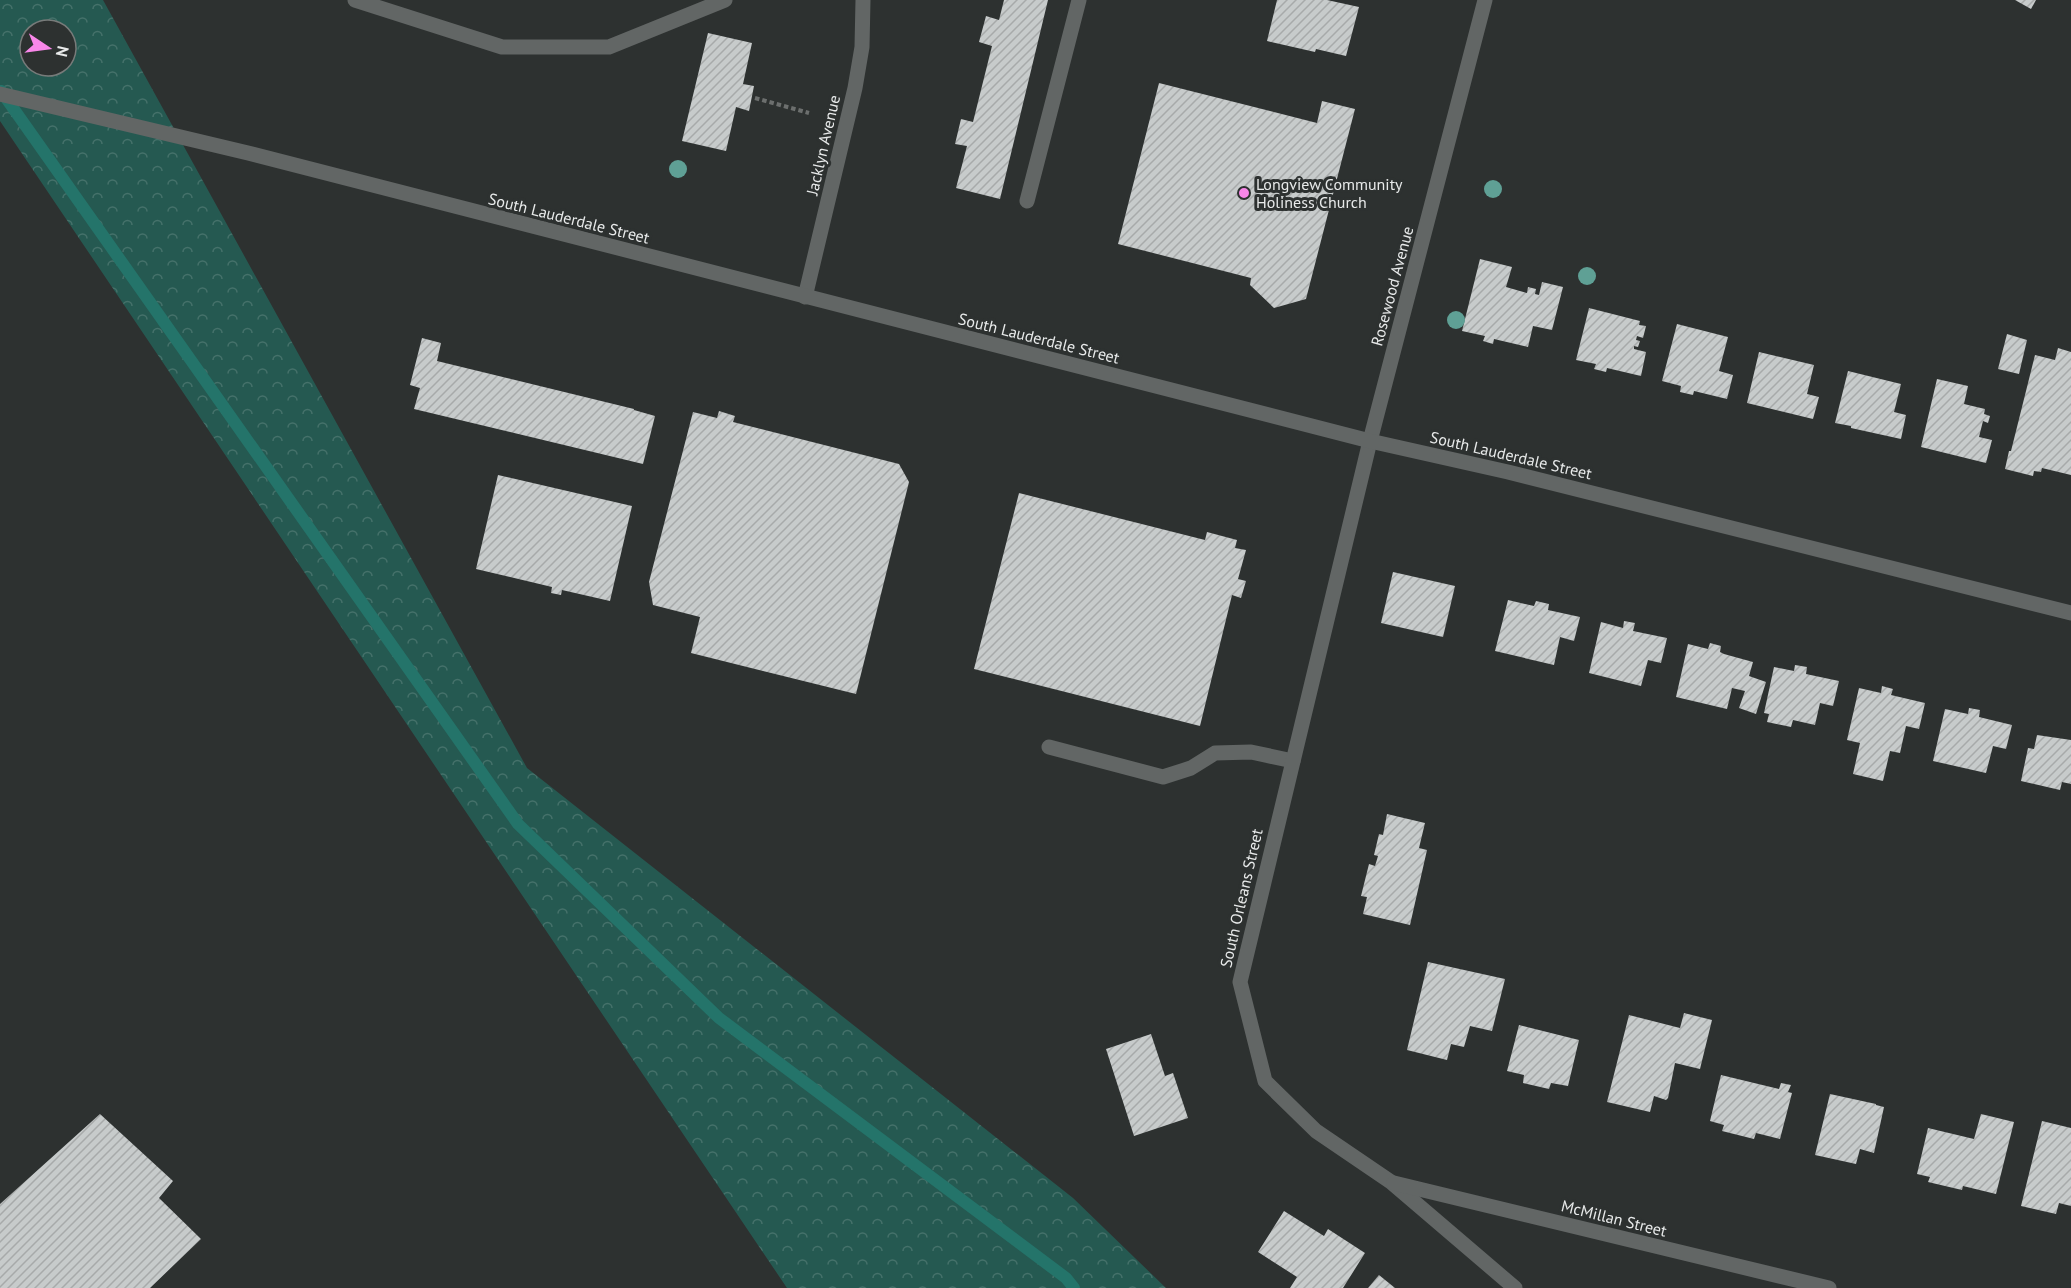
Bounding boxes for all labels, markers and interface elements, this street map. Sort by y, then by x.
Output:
north arrow [18,18,78,78]
text: N [52,44,74,59]
street label: Jacklyn Avenue [802,93,844,198]
place label: Longview Community Holiness Church [1256,174,1403,212]
marker: Longview Community Holiness Church [1237,186,1251,200]
street label: South Lauderdale Street [486,188,652,248]
street label: Rosewood Avenue [1366,224,1418,348]
street label: South Lauderdale Street [956,308,1122,368]
street label: South Lauderdale Street [1428,427,1594,483]
street label: South Orleans Street [1215,826,1267,969]
street label: McMillan Street [1559,1195,1669,1241]

